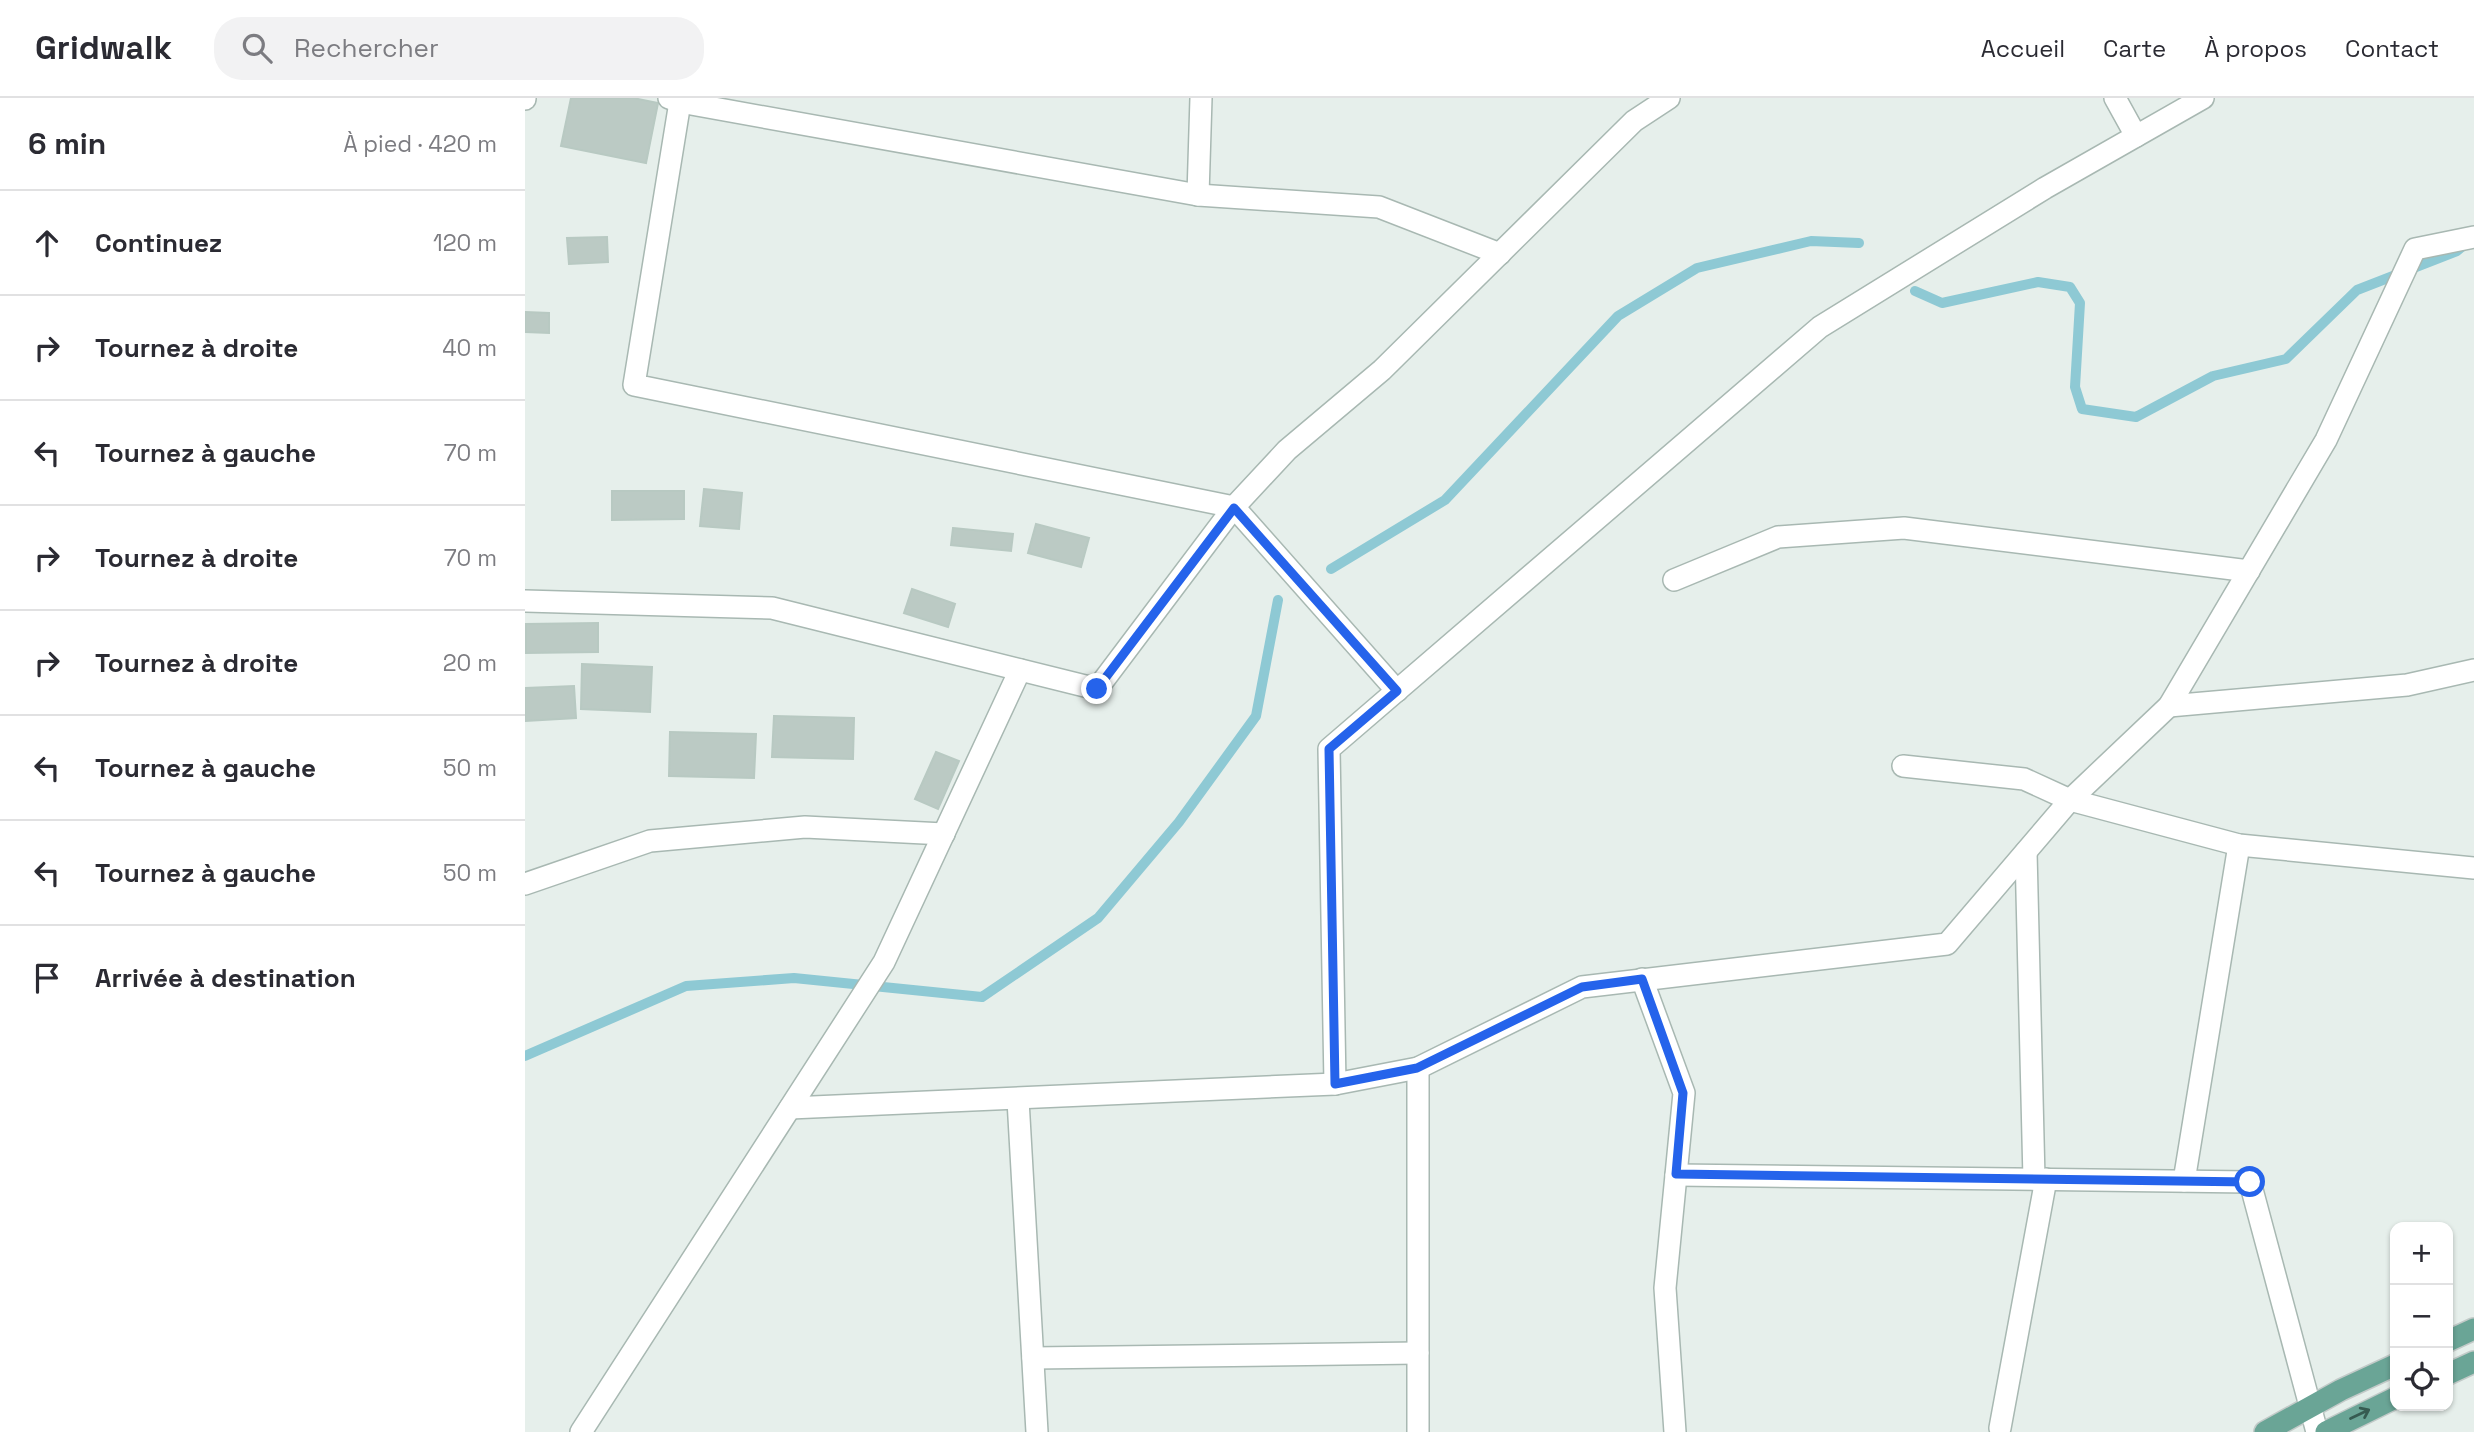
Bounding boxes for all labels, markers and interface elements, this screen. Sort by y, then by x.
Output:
search box [214,17,704,80]
text: Gridwalk [35,27,172,69]
icon: search [238,29,276,67]
text: Rechercher [294,31,439,65]
text: Accueil [1981,33,2065,64]
text: Carte [2103,33,2166,64]
text: À propos [2204,33,2307,64]
text: Contact [2345,33,2439,64]
text: 6 min [28,124,106,163]
text: À pied · 420 m [343,129,497,159]
icon: ahead [28,224,66,262]
text: Continuez [95,226,222,260]
text: 120 m [433,228,497,258]
icon: right [28,329,66,367]
text: Tournez à droite [95,331,298,365]
text: 40 m [442,333,497,363]
icon: left [28,434,66,472]
text: Tournez à gauche [95,436,316,470]
text: 70 m [444,438,497,468]
icon: right [28,539,66,577]
text: Tournez à droite [95,541,298,575]
text: 70 m [444,543,497,573]
icon: right [28,644,66,682]
text: Tournez à droite [95,646,298,680]
text: 20 m [443,648,497,678]
route end [1081,673,1112,704]
icon: left [28,749,66,787]
text: Tournez à gauche [95,751,316,785]
text: 50 m [443,753,497,783]
icon: left [28,854,66,892]
text: Tournez à gauche [95,856,316,890]
text: 50 m [443,858,497,888]
icon: arrive [28,959,66,997]
text: Arrivée à destination [95,961,356,995]
route start [2234,1166,2265,1197]
map controls [2390,1222,2453,1411]
button: + [2390,1222,2453,1285]
button: − [2390,1285,2453,1348]
button: locate [2390,1348,2453,1411]
one-way arrow [2349,1407,2370,1420]

